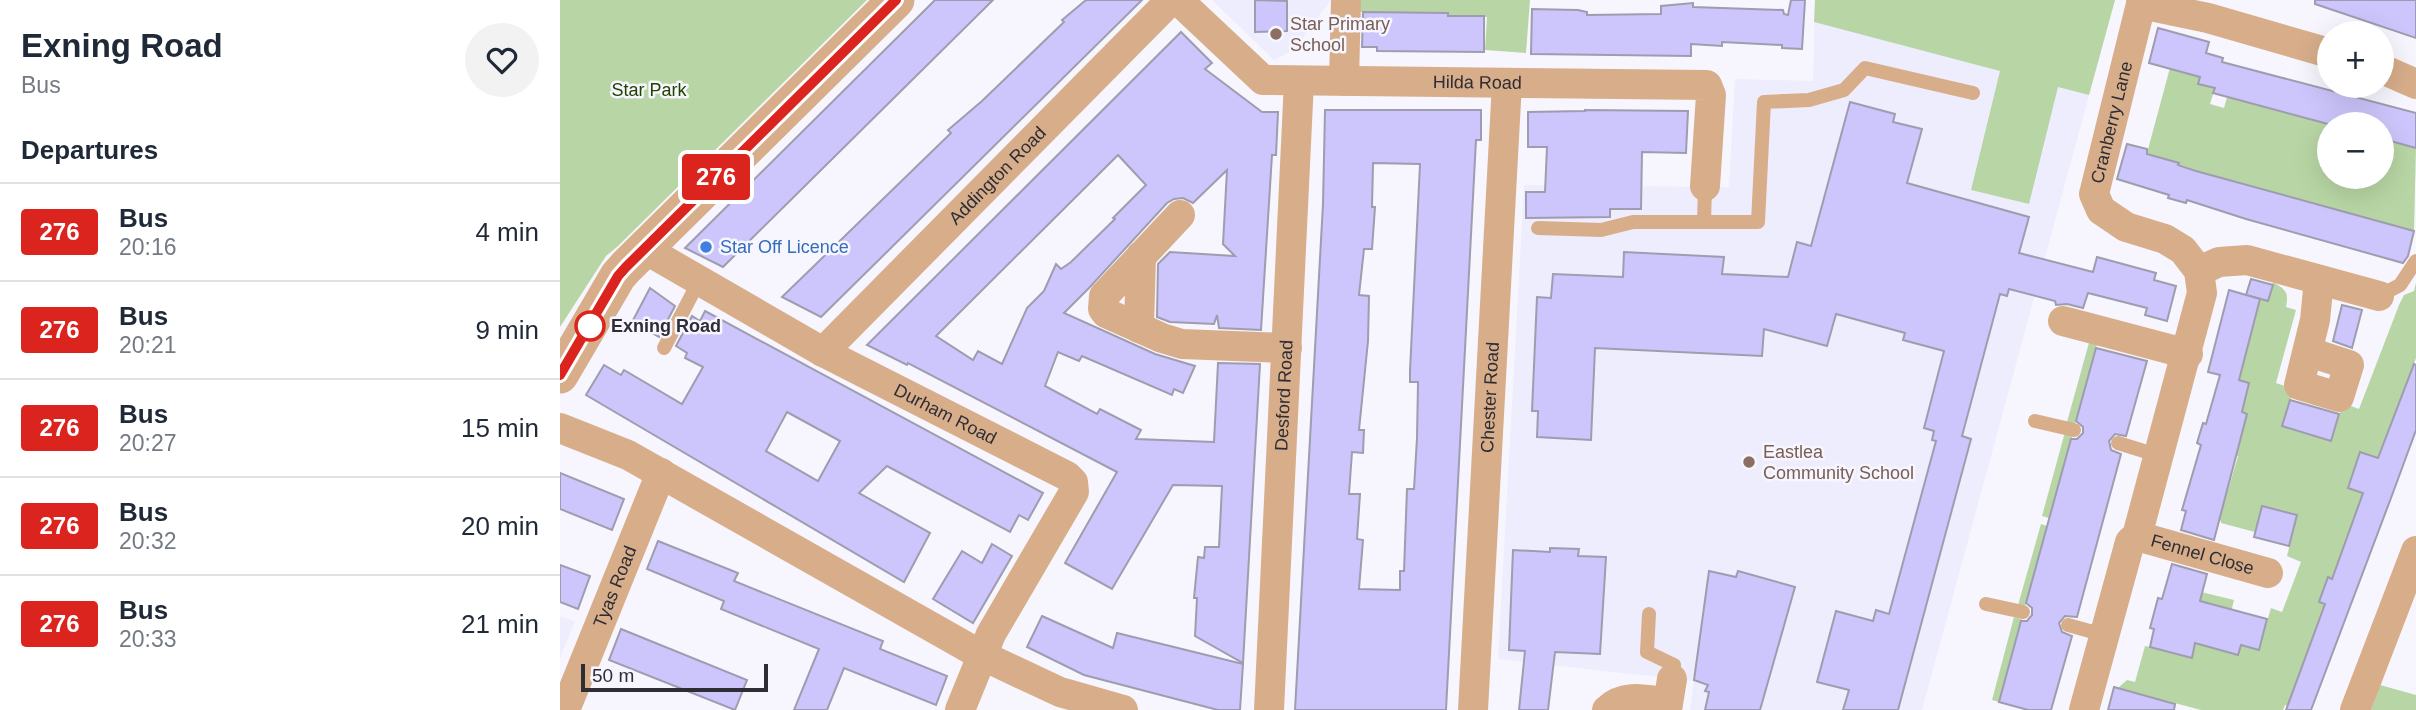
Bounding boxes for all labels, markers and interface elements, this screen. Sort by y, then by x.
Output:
place label: Star Primary School [1290,14,1390,55]
map controls [2317,21,2394,189]
button: + [2317,21,2394,98]
button: heart [465,23,539,97]
marker: Star Primary School [1268,26,1284,42]
text: Exning Road [21,27,223,64]
street label: Cranberry Lane [2087,59,2136,185]
text: Bus [21,72,61,98]
street label: Hilda Road [1433,72,1522,93]
park label: Star Park [611,80,688,100]
button: − [2317,112,2394,189]
street label: Addington Road [945,123,1050,229]
text: Departures [21,135,158,165]
line badge: 276 [676,154,756,200]
text: 276 [696,163,736,190]
text: Bus [119,203,168,233]
text: 4 min [475,217,539,247]
text: 276 [39,218,80,245]
text: 20:16 [119,234,177,260]
place label: Star Off Licence [720,237,849,257]
marker: Star Off Licence [698,239,714,255]
text: Bus [119,301,168,331]
marker: Exning Road [575,311,605,341]
text: 9 min [475,315,539,345]
text: 276 [39,316,80,343]
place label: Exning Road [611,316,721,336]
text: 20:21 [119,332,177,358]
street label: Desford Road [1271,339,1297,451]
street label: Chester Road [1477,341,1503,453]
street label: Durham Road [891,380,1000,448]
text: Bus [119,399,168,429]
text: 15 min [461,413,539,443]
text: 276 [39,414,80,441]
text: 20:27 [119,430,177,456]
place label: Eastlea Community School [1763,442,1914,483]
marker: Eastlea Community School [1741,454,1757,470]
text: Bus [119,497,168,527]
text: 20 min [461,511,539,541]
text: 276 [39,512,80,539]
text: 20:32 [119,528,177,554]
street label: Fennel Close [2149,530,2256,579]
street label: Tyas Road [590,543,640,630]
text: Bus [119,595,168,625]
text: 21 min [461,609,539,639]
text: 276 [39,610,80,637]
text: 20:33 [119,626,177,652]
scale bar [581,661,768,693]
text: 50 m [592,665,634,686]

